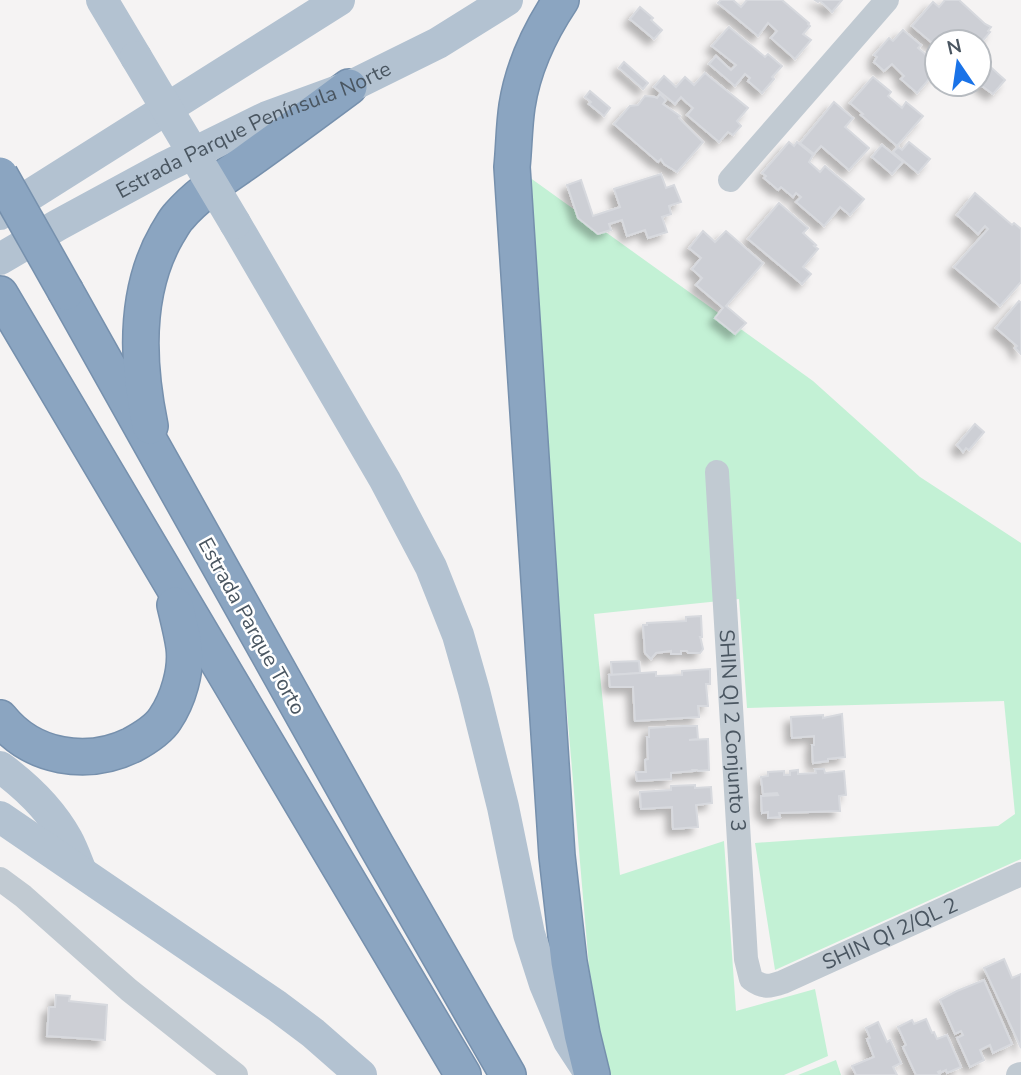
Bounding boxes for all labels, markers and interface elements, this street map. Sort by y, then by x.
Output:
north arrow [923,28,993,98]
text: N [945,33,964,62]
street label: Estrada Parque Península Norte [111,54,396,205]
street label: Estrada Parque Torto [192,532,312,720]
street label: SHIN QI 2 Conjunto 3 [712,628,752,833]
street label: SHIN QI 2/QL 2 [818,891,962,976]

